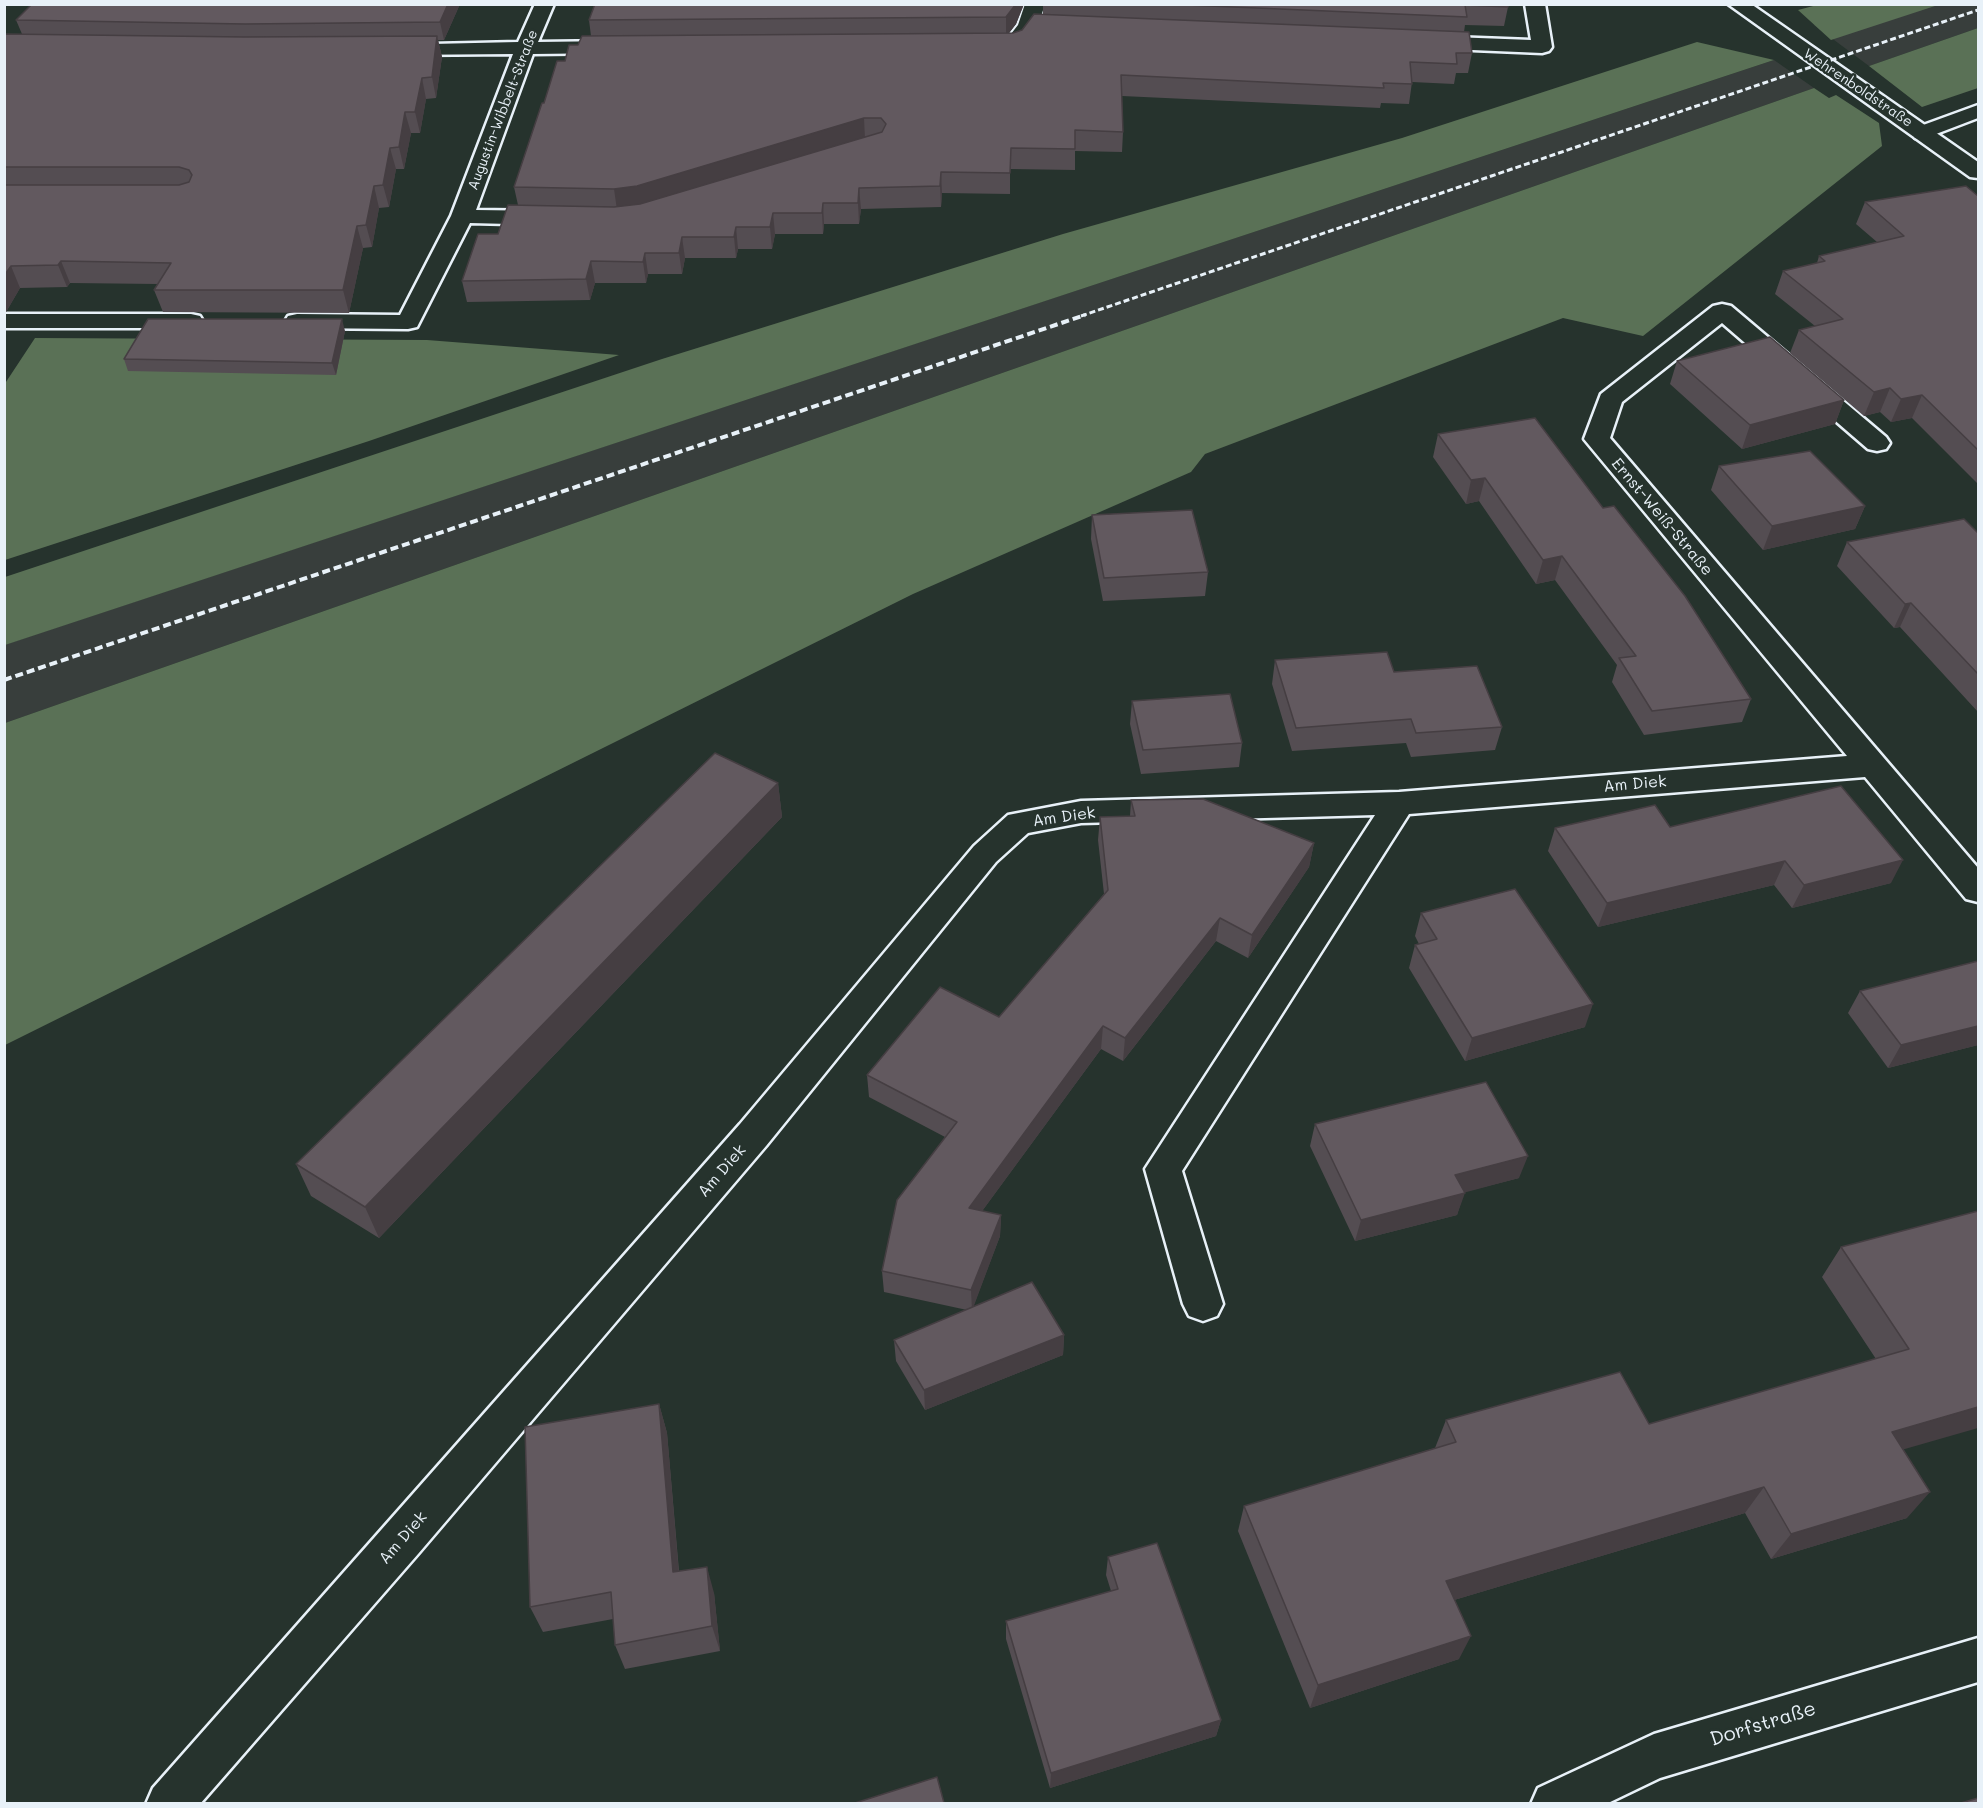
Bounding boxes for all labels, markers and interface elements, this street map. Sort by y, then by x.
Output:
street label: Augustin-Wibbelt-Straße [465,28,541,192]
street label: Wehrenboldstraße [1800,45,1916,131]
street label: Ernst-Weiß-Straße [1607,454,1717,580]
street label: Am Diek [1603,772,1667,796]
street label: Am Diek [1031,803,1097,831]
street label: Am Diek [694,1141,750,1201]
street label: Am Diek [375,1508,431,1568]
street label: Dorfstraße [1707,1697,1819,1751]

